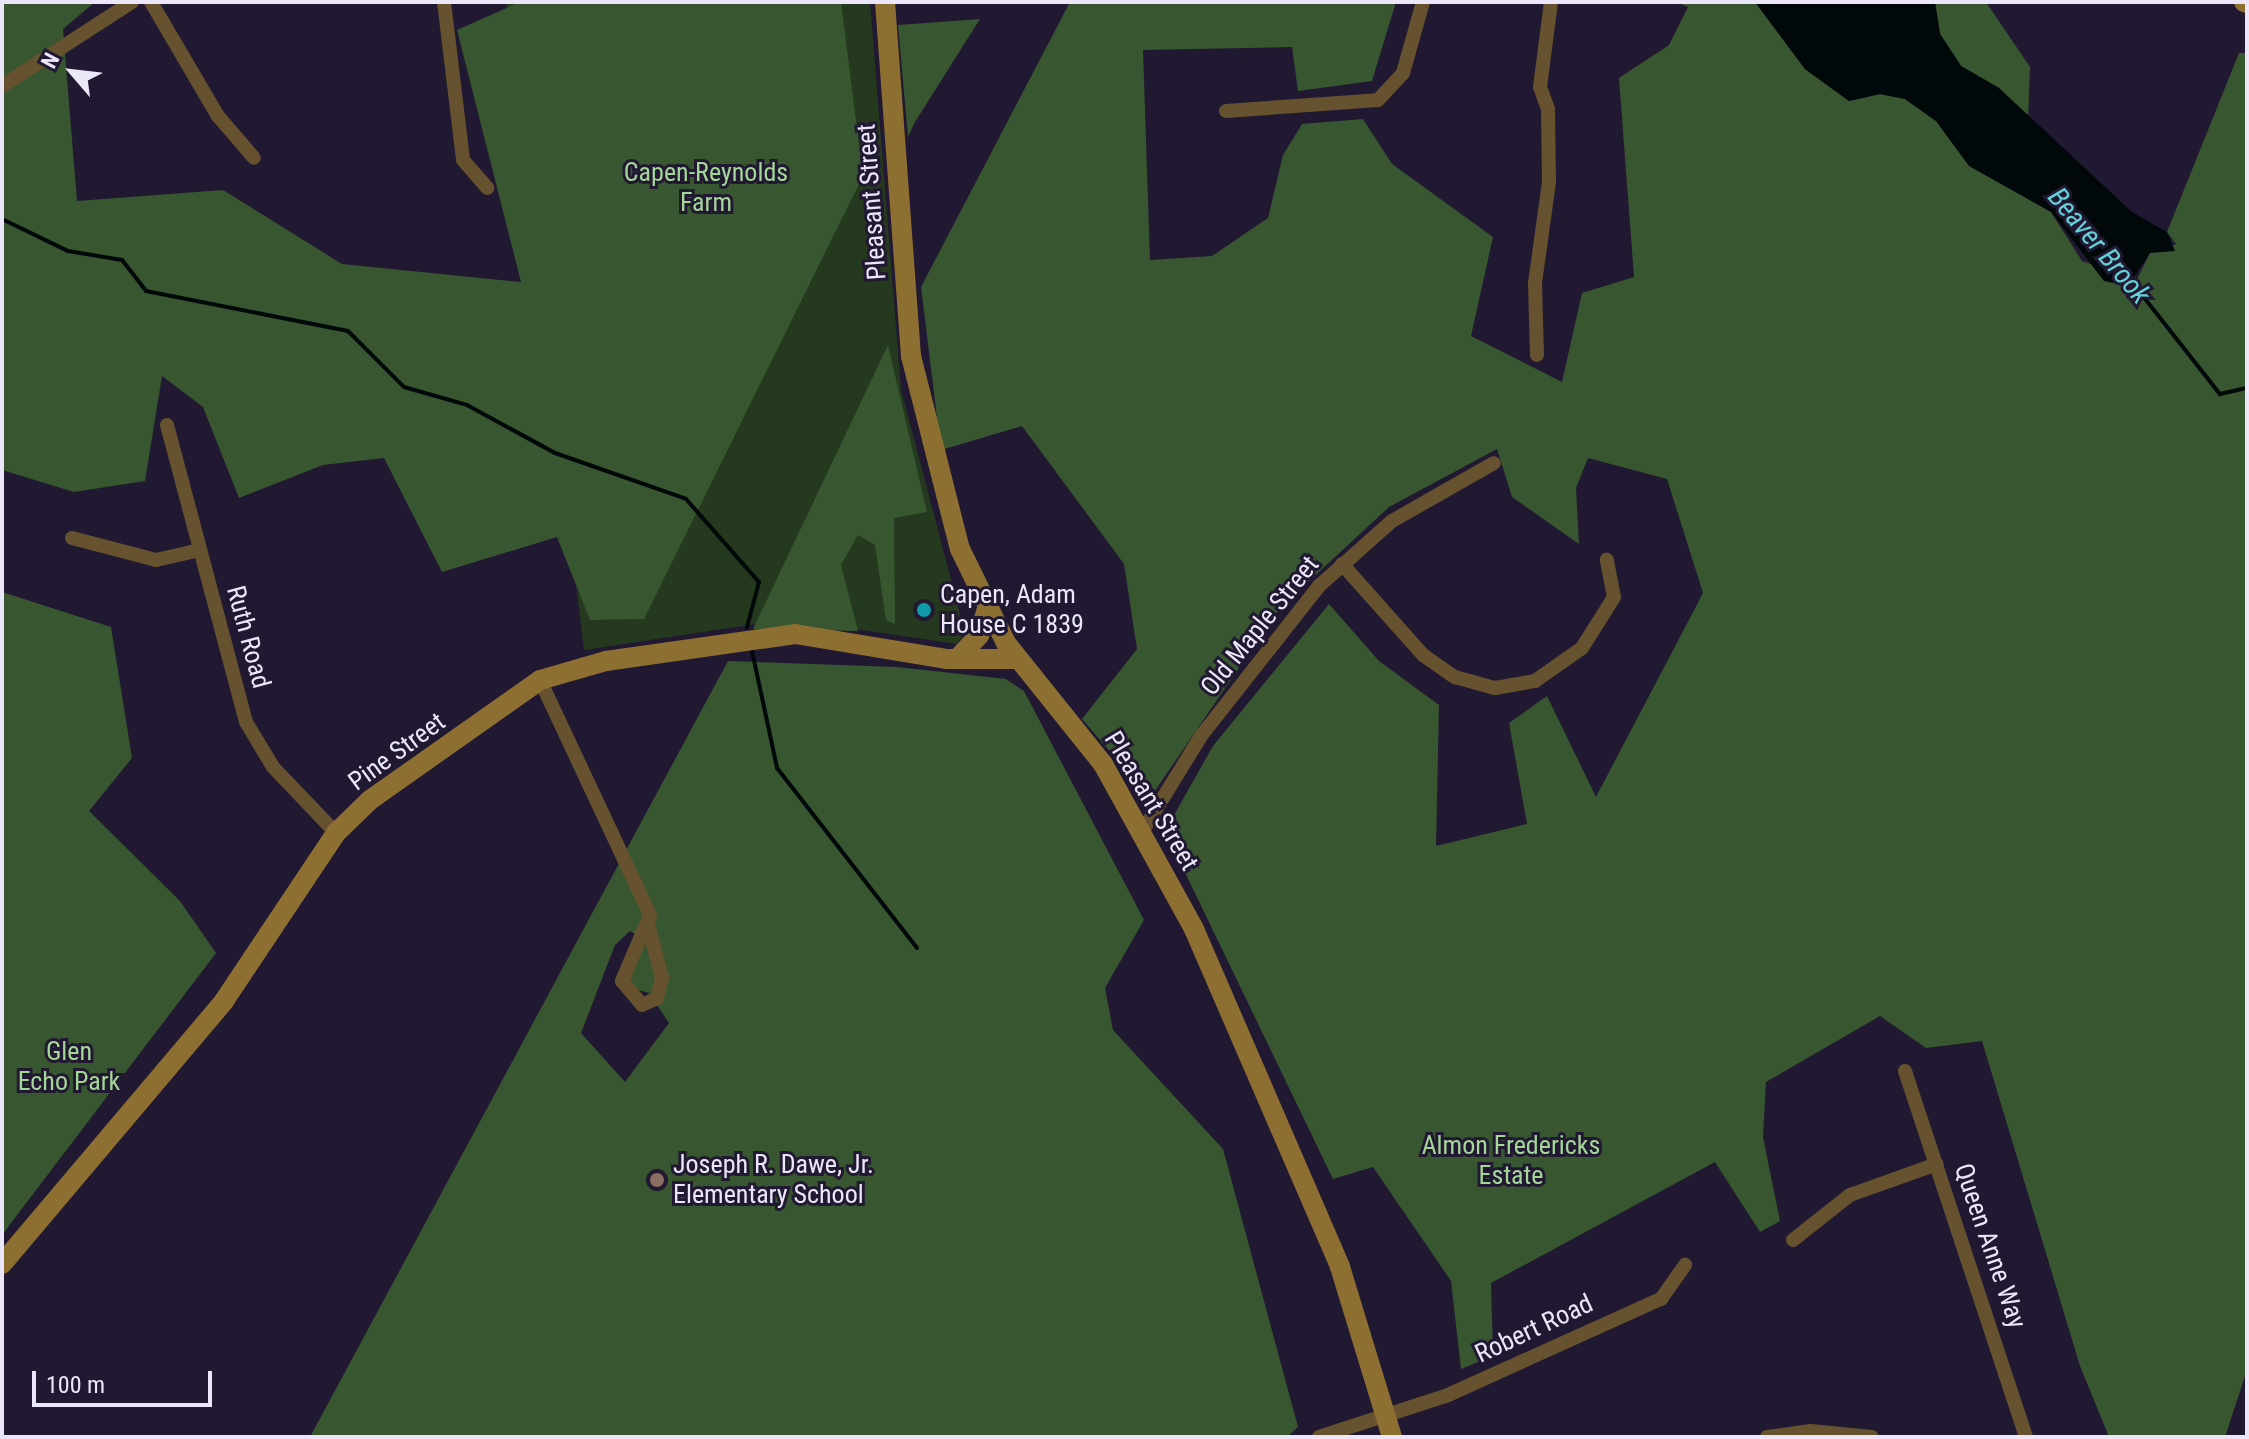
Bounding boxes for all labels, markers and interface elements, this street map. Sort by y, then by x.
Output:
north arrow [32,32,112,112]
text: N [36,49,65,72]
street label: Pleasant Street [851,123,893,281]
park label: Capen-Reynolds Farm [624,157,788,218]
water label: Beaver Brook [2041,181,2157,311]
street label: Old Maple Street [1194,550,1326,702]
place label: Capen, Adam House C 1839 [940,579,1084,640]
street label: Ruth Road [219,582,277,692]
marker: Capen, Adam House C 1839 [915,601,933,619]
street label: Pine Street [343,706,451,798]
street label: Pleasant Street [1097,726,1205,876]
park label: Glen Echo Park [18,1036,120,1098]
park label: Almon Fredericks Estate [1422,1130,1600,1192]
place label: Joseph R. Dawe, Jr. Elementary School [673,1149,874,1210]
street label: Queen Anne Way [1947,1160,2033,1332]
marker: Joseph R. Dawe, Jr. Elementary School [648,1171,666,1189]
street label: Robert Road [1470,1288,1598,1370]
scale bar [36,1355,216,1405]
text: 100 m [46,1371,105,1399]

